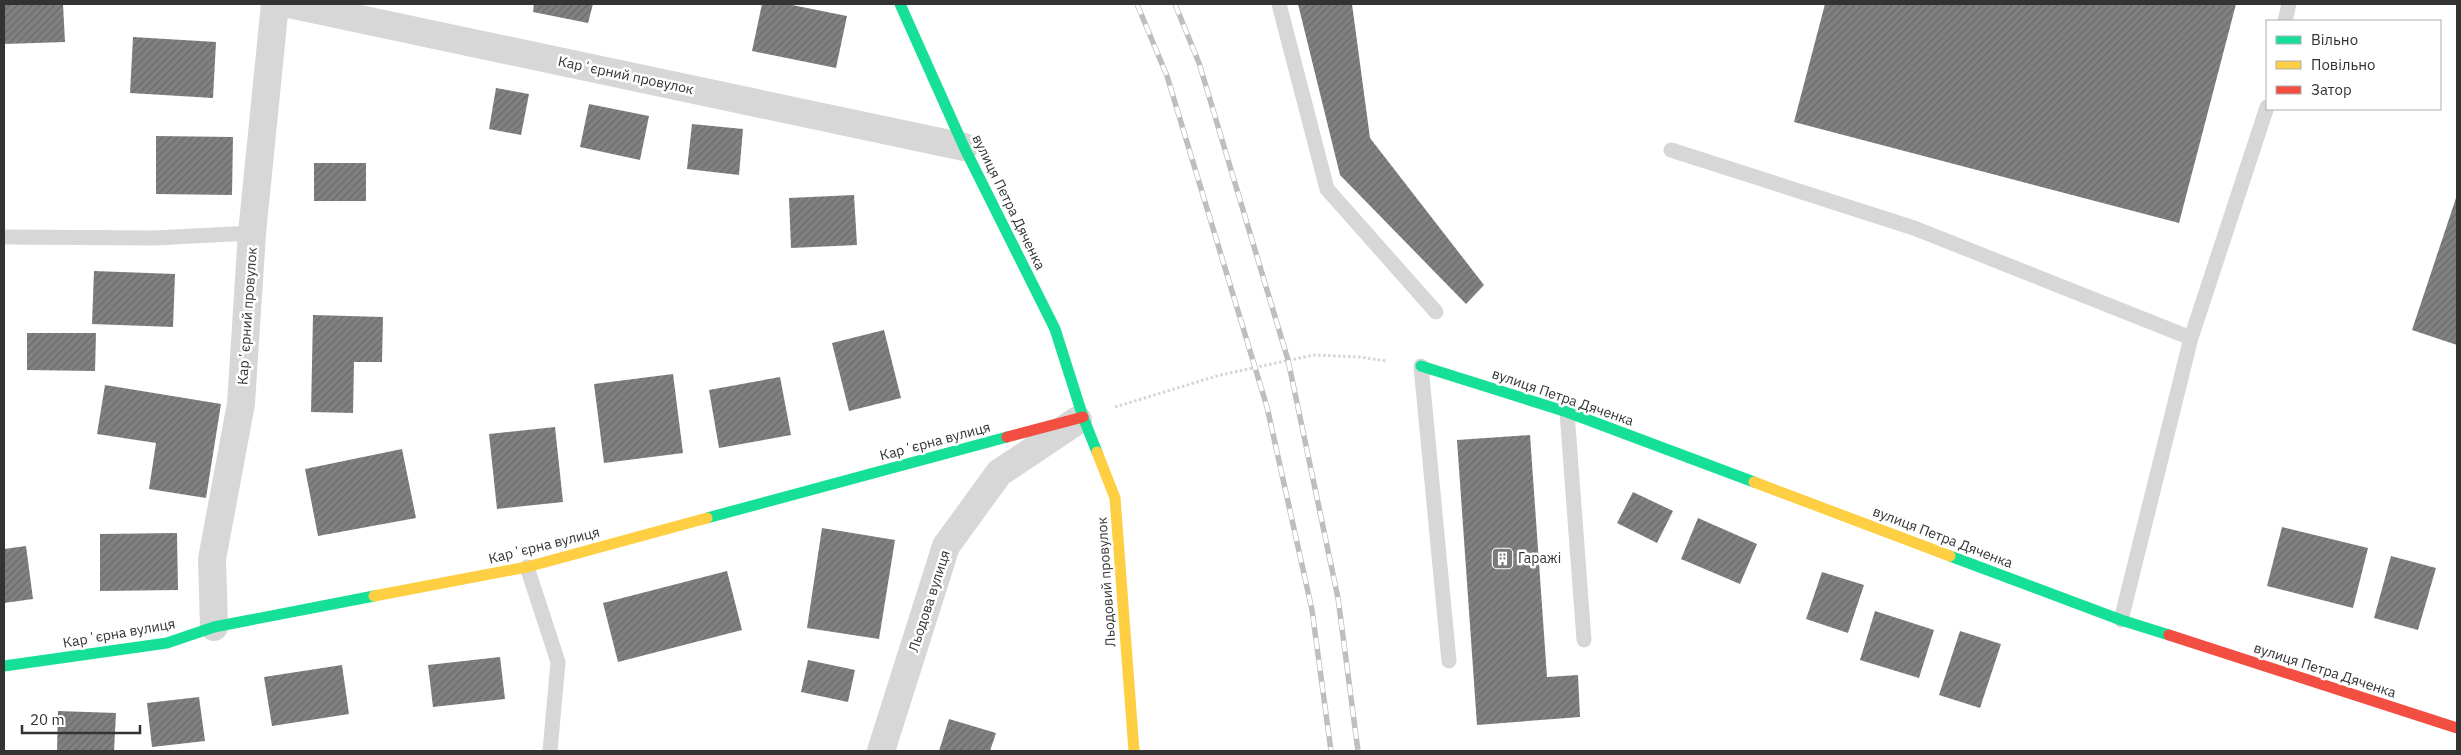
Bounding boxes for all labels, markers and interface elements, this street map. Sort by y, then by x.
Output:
legend [2266,20,2441,110]
text: Вільно [2311,30,2358,49]
street label: Карʼєрний провулок [556,52,696,98]
text: Повільно [2311,55,2375,74]
text: Затор [2311,80,2352,99]
street label: вулиця Петра Дяченка [968,131,1050,273]
street label: Карʼєрний провулок [233,246,261,386]
street label: вулиця Петра Дяченка [1490,364,1637,430]
street label: Карʼєрна вулиця [878,418,992,464]
street label: вулиця Петра Дяченка [1870,502,2016,572]
street label: Льодовий провулок [1092,516,1120,648]
street label: Карʼєрна вулиця [487,522,601,568]
building icon: Гаражі [1490,546,1514,570]
street label: Льодова вулиця [904,548,954,654]
place label: Гаражі [1518,549,1561,567]
street label: Карʼєрна вулиця [61,614,177,652]
street label: вулиця Петра Дяченка [2252,638,2399,702]
scale bar [22,702,140,734]
text: 20 m [30,710,65,729]

